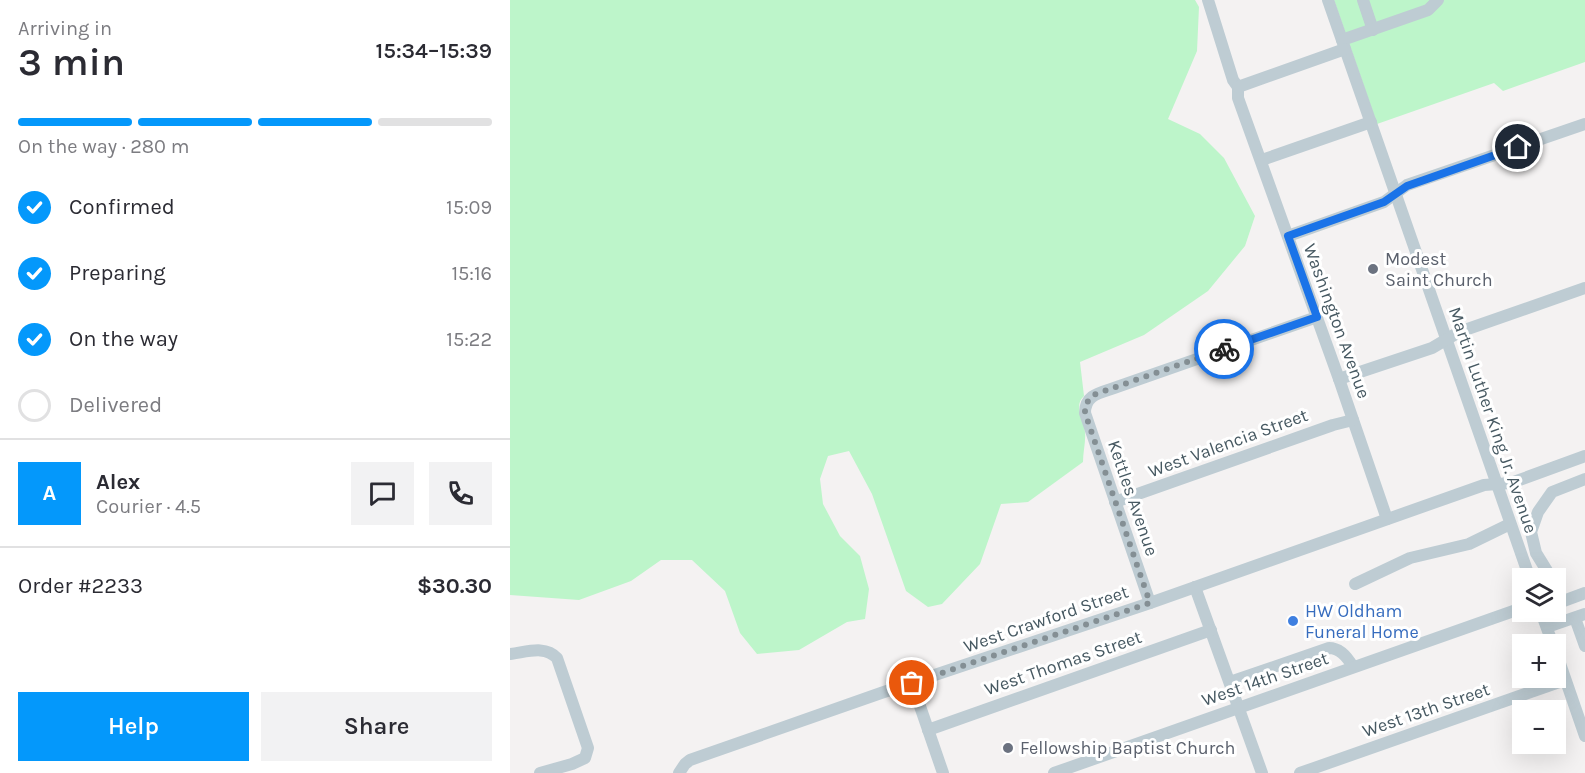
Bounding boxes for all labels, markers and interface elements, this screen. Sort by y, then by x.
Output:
text: Arriving in [18,17,112,40]
text: 15:34–15:39 [376,38,492,64]
text: 3 min [18,39,125,85]
pin [1492,121,1543,172]
icon: home [1501,130,1534,163]
text: On the way · 280 m [18,135,189,158]
icon: check [18,191,51,224]
text: Confirmed [69,194,175,220]
text: 15:09 [446,196,492,219]
street label: Washington Avenue [1299,241,1375,401]
place label: Modest Saint Church [1385,248,1493,291]
icon: check [18,257,51,290]
text: Preparing [69,260,166,286]
text: 15:16 [451,262,492,285]
marker: Modest Saint Church [1366,262,1380,276]
street label: Martin Luther King Jr. Avenue [1444,304,1542,536]
courier [1194,319,1254,379]
icon: check [18,323,51,356]
text: On the way [69,326,178,352]
text: 15:22 [446,328,492,351]
icon: bike [1208,333,1241,366]
text: Delivered [69,392,162,418]
street label: West Valencia Street [1145,404,1311,482]
street label: Kettles Avenue [1103,437,1163,559]
button: chat [351,462,414,525]
button: phone [429,462,492,525]
text: Alex [96,469,140,495]
text: A [43,480,56,506]
text: Courier · 4.5 [96,495,201,518]
map controls [1512,568,1566,754]
button: layers [1512,568,1566,622]
text: Order #2233 [18,573,143,599]
text: $30.30 [417,573,492,599]
street label: West Crawford Street [961,580,1131,658]
place label: HW Oldham Funeral Home [1305,600,1419,643]
marker: HW Oldham Funeral Home [1286,614,1300,628]
street label: West Thomas Street [981,626,1145,700]
button: + [1512,634,1566,688]
street label: West 14th Street [1199,647,1331,711]
pin [886,657,937,708]
icon: bag [895,666,928,699]
street label: West 13th Street [1359,678,1493,742]
button: Help [18,692,249,761]
button: Share [261,692,492,761]
button: − [1512,700,1566,754]
place label: Fellowship Baptist Church [1020,737,1235,759]
marker: Fellowship Baptist Church [1001,741,1015,755]

